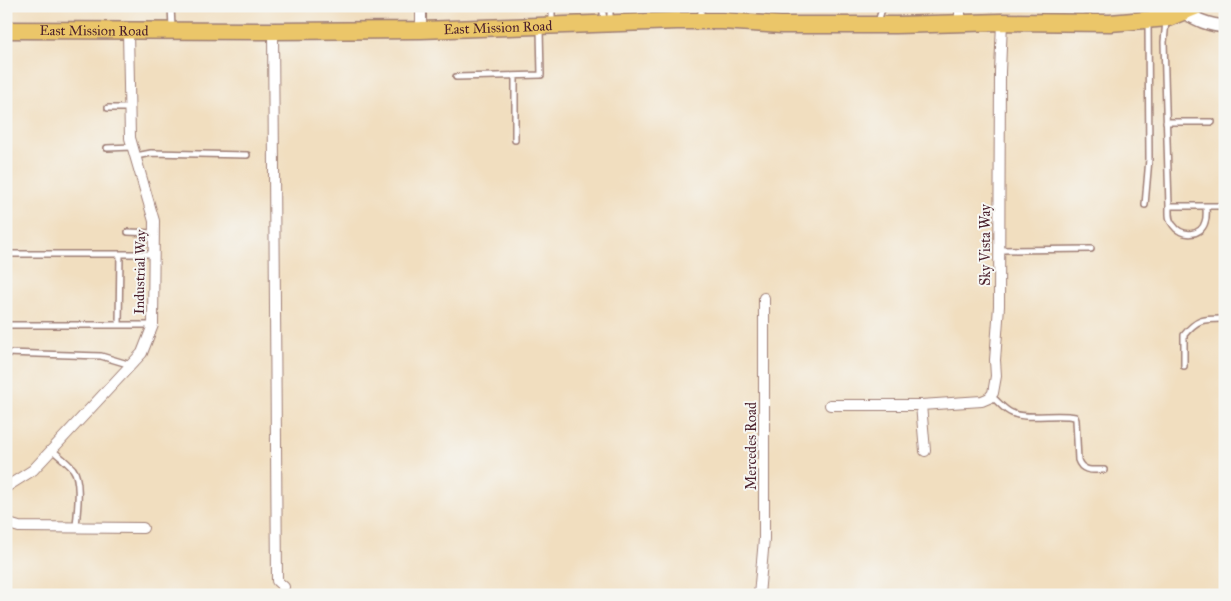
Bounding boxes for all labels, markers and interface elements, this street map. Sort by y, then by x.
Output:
street label: East Mission Road [443,17,553,38]
street label: East Mission Road [39,22,149,39]
street label: Sky Vista Way [977,204,994,286]
street label: Industrial Way [131,229,149,315]
street label: Mercedes Road [743,402,760,490]

